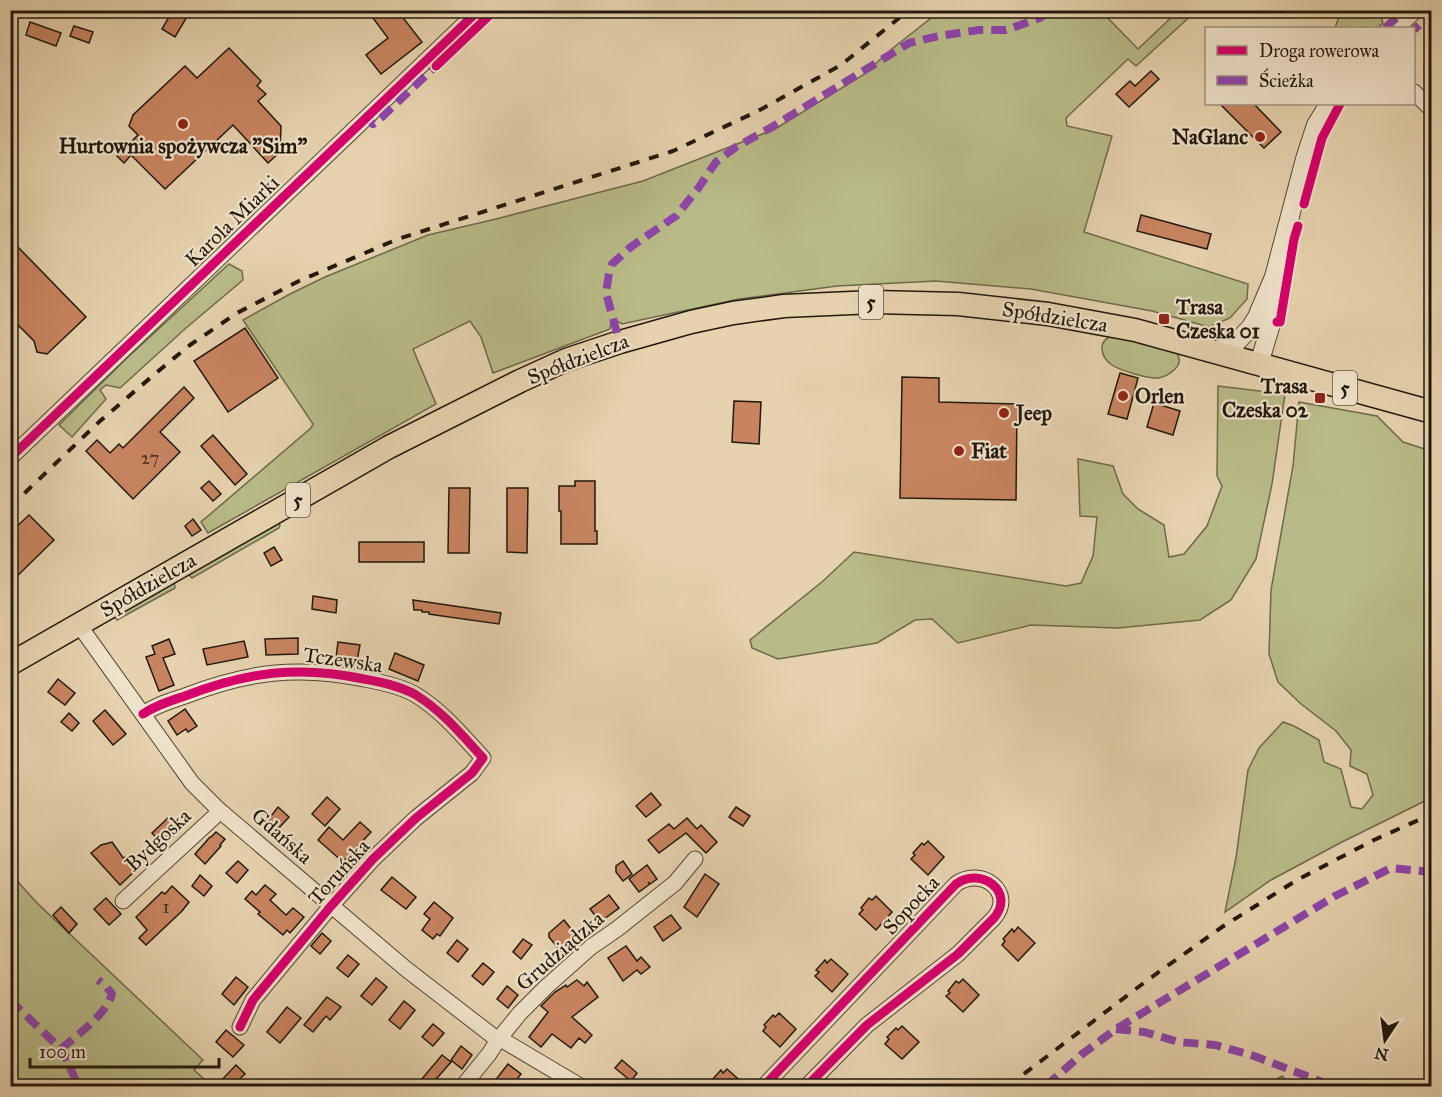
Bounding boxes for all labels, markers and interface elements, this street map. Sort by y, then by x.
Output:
legend [1205,27,1415,105]
text: Droga rowerowa [1259,40,1379,63]
text: Ścieżka [1259,68,1314,92]
marker: Hurtownia spożywcza "Sim" [176,117,190,131]
place label: NaGlanc [1172,124,1248,150]
marker: NaGlanc [1253,130,1267,144]
place label: Hurtownia spożywcza "Sim" [59,133,307,159]
street label: Karola Miarki [180,170,285,272]
road number: 5 [859,285,883,319]
place label: Trasa Czeska 01 [1175,294,1260,344]
street label: Spółdzielcza [1000,296,1110,338]
marker: Trasa Czeska 01 [1157,312,1171,326]
street label: Spółdzielcza [524,328,633,390]
road number: 5 [1333,371,1357,405]
place label: Trasa Czeska 02 [1222,373,1309,423]
place label: Orlen [1135,383,1185,409]
marker: Orlen [1116,389,1130,403]
marker: Trasa Czeska 02 [1313,391,1327,405]
place label: Jeep [1013,400,1053,427]
marker: Jeep [997,406,1011,420]
place label: Fiat [971,438,1007,464]
marker: Fiat [952,444,966,458]
house number: 27 [141,447,159,469]
road number: 5 [286,483,310,517]
street label: Spółdzielcza [95,547,201,623]
street label: Tczewska [302,642,385,678]
street label: Gdańska [246,802,318,870]
street label: Bydgoska [120,803,196,877]
street label: Toruńska [303,833,376,910]
street label: Sopocka [877,870,945,940]
house number: 1 [162,896,170,918]
street label: Grudziądzka [511,906,609,996]
north arrow [1355,1010,1415,1070]
scale bar [30,1031,219,1069]
text: 100 m [39,1041,86,1063]
text: N [1373,1043,1390,1065]

